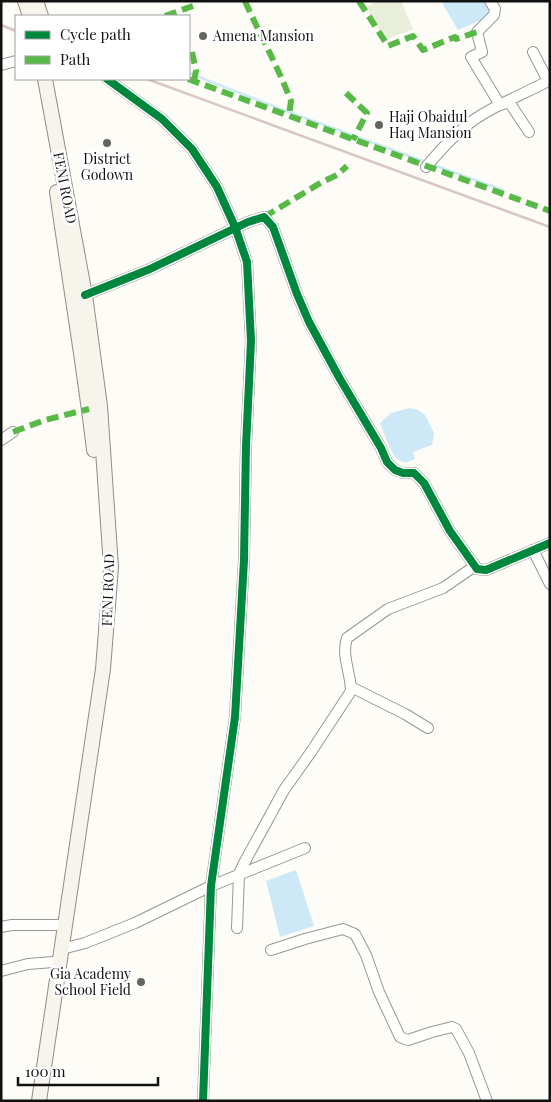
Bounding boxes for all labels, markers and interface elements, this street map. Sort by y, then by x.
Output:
legend [15,15,190,80]
text: Cycle path [60,24,131,44]
place label: Amena Mansion [212,26,314,45]
marker: Amena Mansion [197,30,209,42]
text: Path [60,49,90,69]
place label: Haji Obaidul Haq Mansion [389,107,472,142]
marker: Haji Obaidul Haq Mansion [373,119,385,131]
marker: District Godown [101,137,113,149]
place label: District Godown [81,149,134,184]
street label: FENI ROAD [49,151,82,225]
street label: FENI ROAD [97,553,118,627]
place label: Gia Academy School Field [50,964,131,999]
marker: Gia Academy School Field [135,976,147,988]
scale bar [18,1054,158,1086]
text: 100 m [25,1061,66,1081]

